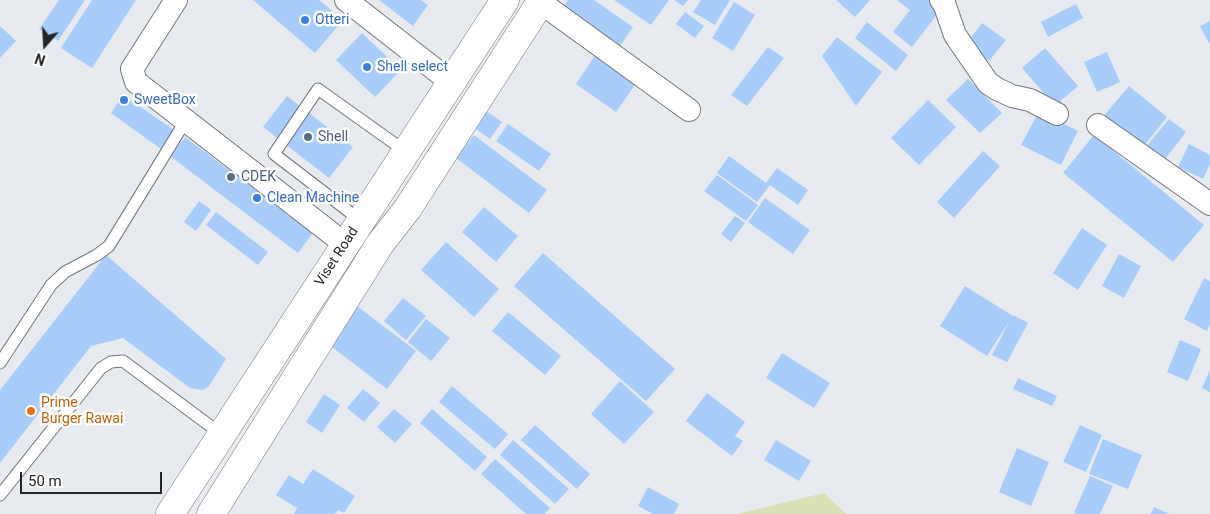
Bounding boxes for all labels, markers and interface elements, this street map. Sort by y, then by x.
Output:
place label: Otteri [315,12,349,28]
marker: Otteri [299,14,311,26]
north arrow [20,20,70,70]
text: N [33,50,47,68]
place label: Shell select [377,59,448,75]
marker: Shell select [361,61,373,73]
place label: SweetBox [134,92,196,108]
marker: SweetBox [118,94,130,106]
place label: Shell [318,129,348,145]
marker: Shell [302,131,314,143]
place label: CDEK [241,169,276,185]
marker: CDEK [225,171,237,183]
place label: Clean Machine [267,190,359,206]
marker: Clean Machine [251,192,263,204]
street label: Viset Road [312,224,362,290]
place label: Prime Burger Rawai [41,395,123,428]
marker: Prime Burger Rawai [25,405,37,417]
scale bar [22,462,165,494]
text: 50 m [28,472,62,490]

